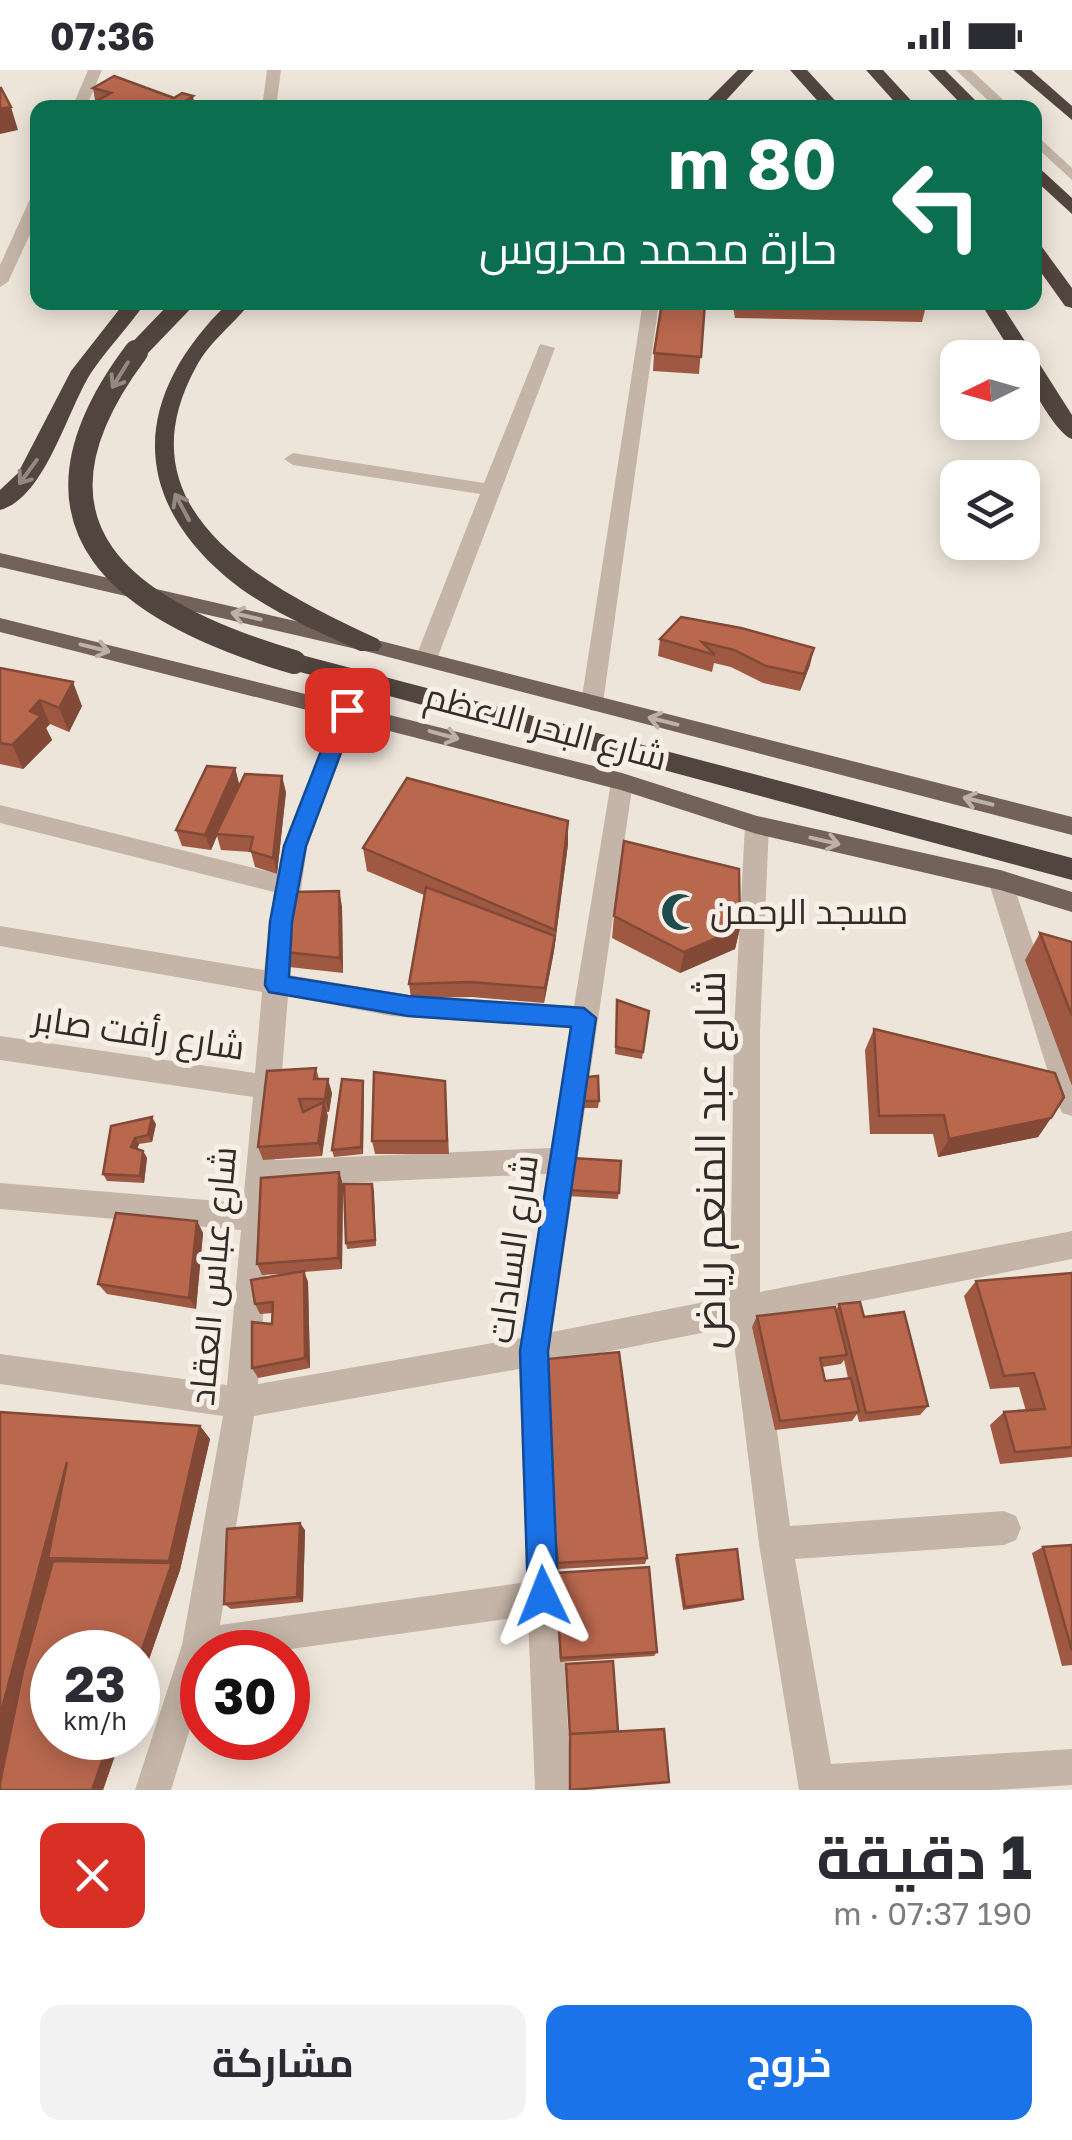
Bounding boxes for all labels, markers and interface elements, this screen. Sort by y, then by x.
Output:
text: 07:36 [50,13,155,58]
text: 80 m [668,120,837,204]
icon: left [872,140,1002,270]
text: حارة محمد محروس [479,220,837,274]
north arrow [940,340,1040,440]
map controls [940,340,1040,560]
one-way arrow [109,360,130,389]
one-way arrow [18,458,39,485]
button: layers [940,460,1040,560]
one-way arrow [172,493,191,522]
one-way arrow [231,606,263,624]
one-way arrow [78,640,110,658]
pin [305,668,390,753]
street label: شارع البحر الاعظم [420,674,672,782]
icon: arrive [320,683,375,738]
one-way arrow [648,710,679,729]
one-way arrow [428,727,459,746]
one-way arrow [963,791,995,809]
one-way arrow [808,833,840,851]
place label: مسجد الرحمن [710,890,908,933]
mosque icon: مسجد الرحمن [659,891,701,933]
street label: شارع عبد المنعم رياض [684,971,739,1349]
street label: شارع رأفت صابر [29,996,247,1071]
street label: شارع عباس العقاد [180,1145,247,1407]
street label: شارع السادات [478,1152,549,1346]
position arrow [491,1544,595,1648]
speed limit sign: 30 [180,1630,310,1760]
text: 23 [64,1653,125,1713]
text: km/h [63,1705,127,1736]
text: 1 دقيقة [816,1820,1032,1892]
button: close [40,1823,145,1928]
text: 190 m · 07:37 [833,1894,1032,1932]
button: مشاركة [40,2005,526,2120]
button: خروج [546,2005,1032,2120]

